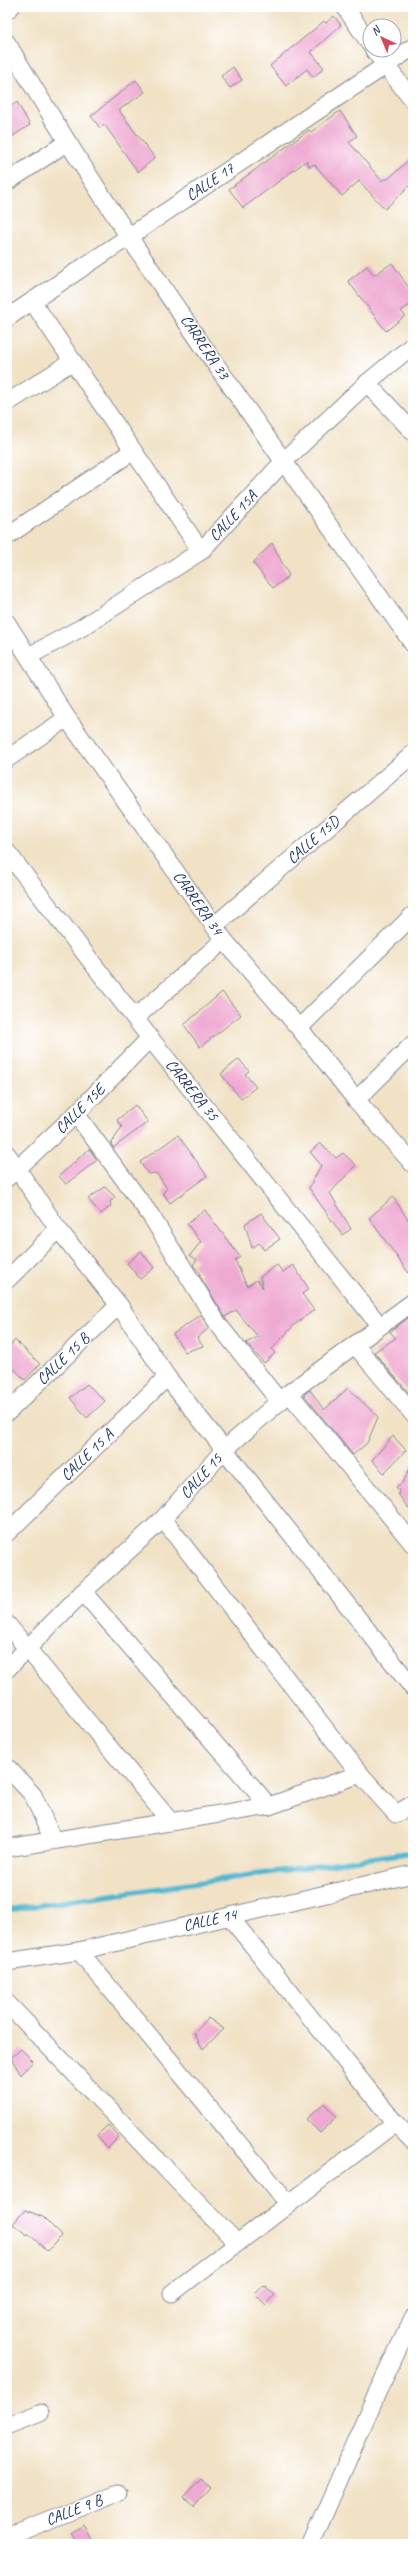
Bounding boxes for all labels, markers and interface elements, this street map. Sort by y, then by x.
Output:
north arrow [362,18,402,58]
text: N [368,22,384,38]
street label: CALLE 17 [182,158,239,205]
street label: CARRERA 33 [176,311,235,385]
street label: CALLE 15A [205,486,262,546]
street label: CALLE 15D [283,811,345,868]
street label: CARRERA 34 [169,867,228,940]
street label: CARRERA 35 [161,1055,223,1126]
street label: CALLE 15E [51,1078,111,1138]
street label: CALLE 15 B [32,1328,95,1389]
street label: CALLE 15 A [56,1424,118,1485]
street label: CALLE 15 [175,1449,227,1503]
street label: CALLE 14 [181,1904,240,1936]
street label: CALLE 9 B [43,2489,107,2530]

